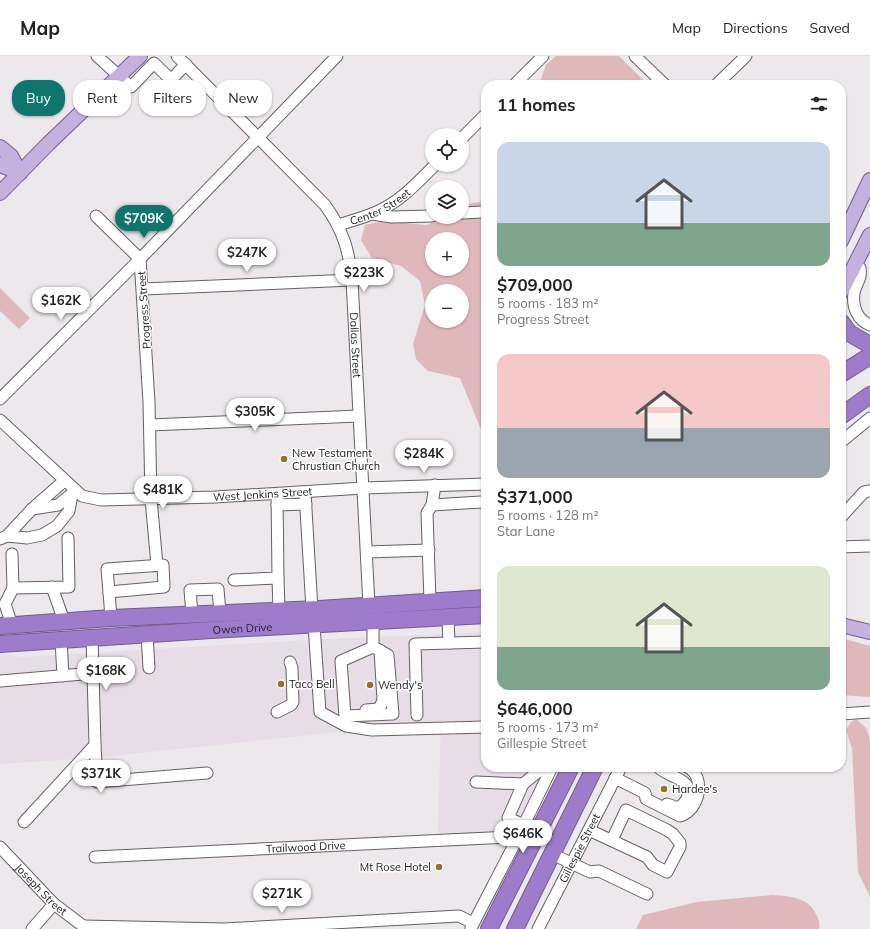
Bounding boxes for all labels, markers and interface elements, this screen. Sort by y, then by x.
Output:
text: Map [20,16,60,40]
text: Map [672,19,701,37]
text: Directions [723,19,788,37]
text: Saved [810,19,850,37]
chip: Buy [12,80,65,116]
chip: Rent [73,80,131,116]
chip: Filters [139,80,206,116]
chip: New [214,80,272,116]
icon: filters [808,93,830,115]
text: 11 homes [497,94,576,115]
map controls [425,128,469,328]
button: locate [425,128,469,172]
icon: home [628,168,700,240]
button: layers [425,180,469,224]
street label: Center Street [348,185,413,228]
pin: $709K [116,205,172,239]
text: $709K [124,210,164,226]
button: + [425,232,469,276]
pin: $247K [219,239,275,273]
text: $247K [227,244,267,260]
pin: $223K [336,259,392,293]
text: $223K [344,264,384,280]
street label: Progress Street [134,270,154,349]
text: $709,000 [497,274,573,295]
button: − [425,284,469,328]
pin: $162K [33,287,89,321]
text: $162K [41,292,81,308]
text: 5 rooms · 183 m² [497,295,598,311]
text: Progress Street [497,311,589,327]
street label: Dallas Street [347,312,364,378]
icon: home [628,380,700,452]
pin: $305K [227,398,283,432]
text: $305K [235,403,275,419]
pin: $284K [396,440,452,474]
text: $284K [404,445,444,461]
place label: New Testament Chrustian Church [292,446,380,473]
marker: New Testament Chrustian Church [279,454,289,464]
pin: $481K [135,476,191,510]
text: $481K [143,481,183,497]
street label: West Jenkins Street [213,484,313,504]
text: $371,000 [497,486,573,507]
text: 5 rooms · 128 m² [497,507,598,523]
text: Star Lane [497,523,555,539]
icon: home [628,592,700,664]
street label: Owen Drive [212,620,273,637]
pin: $168K [78,657,134,691]
text: $168K [86,662,126,678]
place label: Taco Bell [289,677,335,691]
place label: Wendy's [378,678,422,692]
marker: Taco Bell [276,679,286,689]
marker: Wendy's [365,680,375,690]
text: $646,000 [497,698,573,719]
text: 5 rooms · 173 m² [497,719,598,735]
text: Gillespie Street [497,735,587,751]
pin: $371K [73,760,129,794]
text: $371K [81,765,121,781]
place label: Hardee's [672,782,717,796]
marker: Hardee's [659,784,669,794]
street label: Gillespie Street [556,811,603,885]
pin: $646K [495,820,551,854]
text: $646K [503,825,543,841]
street label: Trailwood Drive [266,838,346,856]
street label: Joseph Street [12,860,70,918]
place label: Mt Rose Hotel [360,860,431,874]
marker: Mt Rose Hotel [434,862,444,872]
pin: $271K [254,880,310,914]
text: $271K [262,885,302,901]

